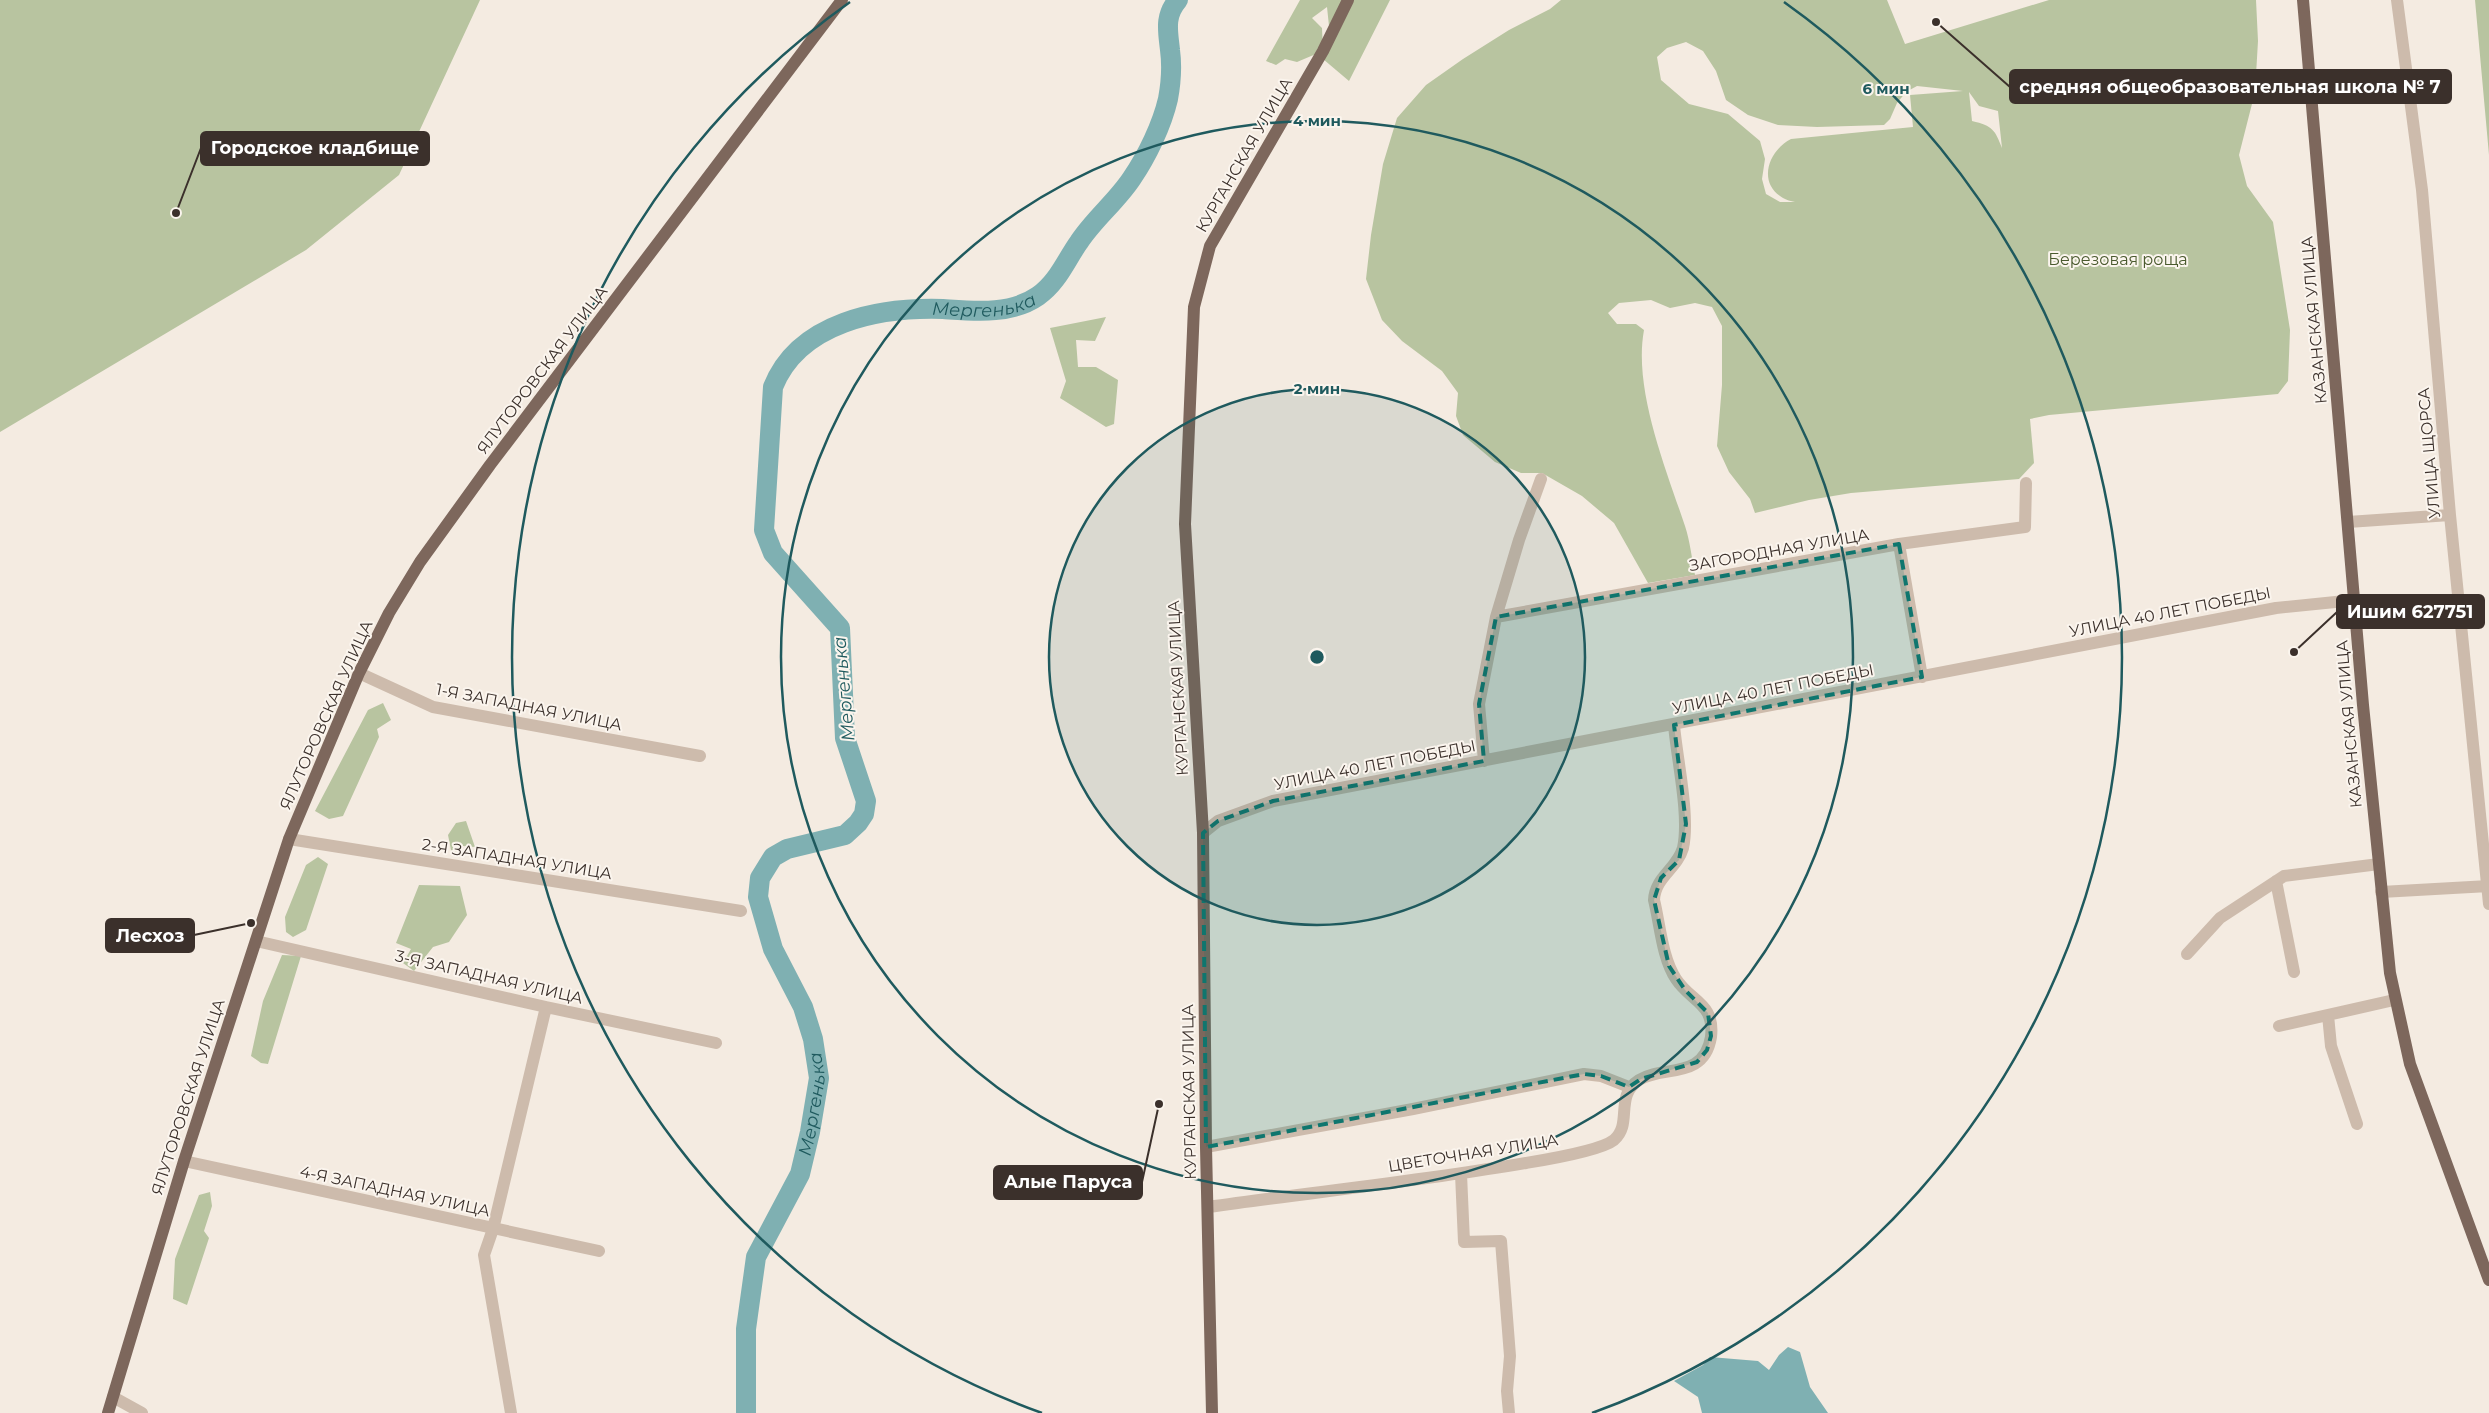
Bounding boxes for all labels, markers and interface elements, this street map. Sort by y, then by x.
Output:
callout: средняя общеобразовательная школа № 7 [2010,70,2451,103]
street label: КУРГАНСКАЯ УЛИЦА [1192,74,1296,236]
text: средняя общеобразовательная школа № 7 [2019,76,2441,98]
text: 6 мин [1862,79,1910,98]
text: 4 мин [1293,111,1341,130]
callout: Городское кладбище [201,132,429,165]
text: Городское кладбище [211,137,419,159]
street label: КАЗАНСКАЯ УЛИЦА [2297,235,2331,405]
park label: Березовая роща [2048,250,2188,269]
street label: ЯЛУТОРОВСКАЯ УЛИЦА [473,282,611,458]
water label: Мергенька [932,289,1040,322]
text: 2 мин [1294,379,1340,398]
street label: УЛИЦА ЩОРСА [2414,387,2444,519]
street label: ЗАГОРОДНАЯ УЛИЦА [1688,525,1870,575]
street label: УЛИЦА 40 ЛЕТ ПОБЕДЫ [2068,583,2272,641]
callout: Ишим 627751 [2337,595,2484,628]
street label: КУРГАНСКАЯ УЛИЦА [1164,600,1192,776]
text: Ишим 627751 [2347,601,2473,623]
street label: ЯЛУТОРОВСКАЯ УЛИЦА [276,617,376,813]
water label: Мергенька [828,636,860,742]
street label: КАЗАНСКАЯ УЛИЦА [2332,639,2366,809]
centre of rings [1308,648,1326,666]
street label: УЛИЦА 40 ЛЕТ ПОБЕДЫ [1671,660,1875,718]
street label: 1-Я ЗАПАДНАЯ УЛИЦА [434,680,624,734]
street label: УЛИЦА 40 ЛЕТ ПОБЕДЫ [1273,736,1477,794]
street label: 2-Я ЗАПАДНАЯ УЛИЦА [421,835,613,883]
callout: Лесхоз [106,919,194,952]
text: Лесхоз [116,925,184,947]
street label: 3-Я ЗАПАДНАЯ УЛИЦА [393,946,585,1008]
street label: ЯЛУТОРОВСКАЯ УЛИЦА [147,996,229,1198]
street label: КУРГАНСКАЯ УЛИЦА [1178,1004,1200,1180]
water label: Мергенька [794,1051,830,1158]
street label: ЦВЕТОЧНАЯ УЛИЦА [1387,1130,1559,1176]
street label: 4-Я ЗАПАДНАЯ УЛИЦА [298,1162,492,1220]
callout: Алые Паруса [994,1166,1142,1199]
text: Алые Паруса [1004,1171,1132,1193]

